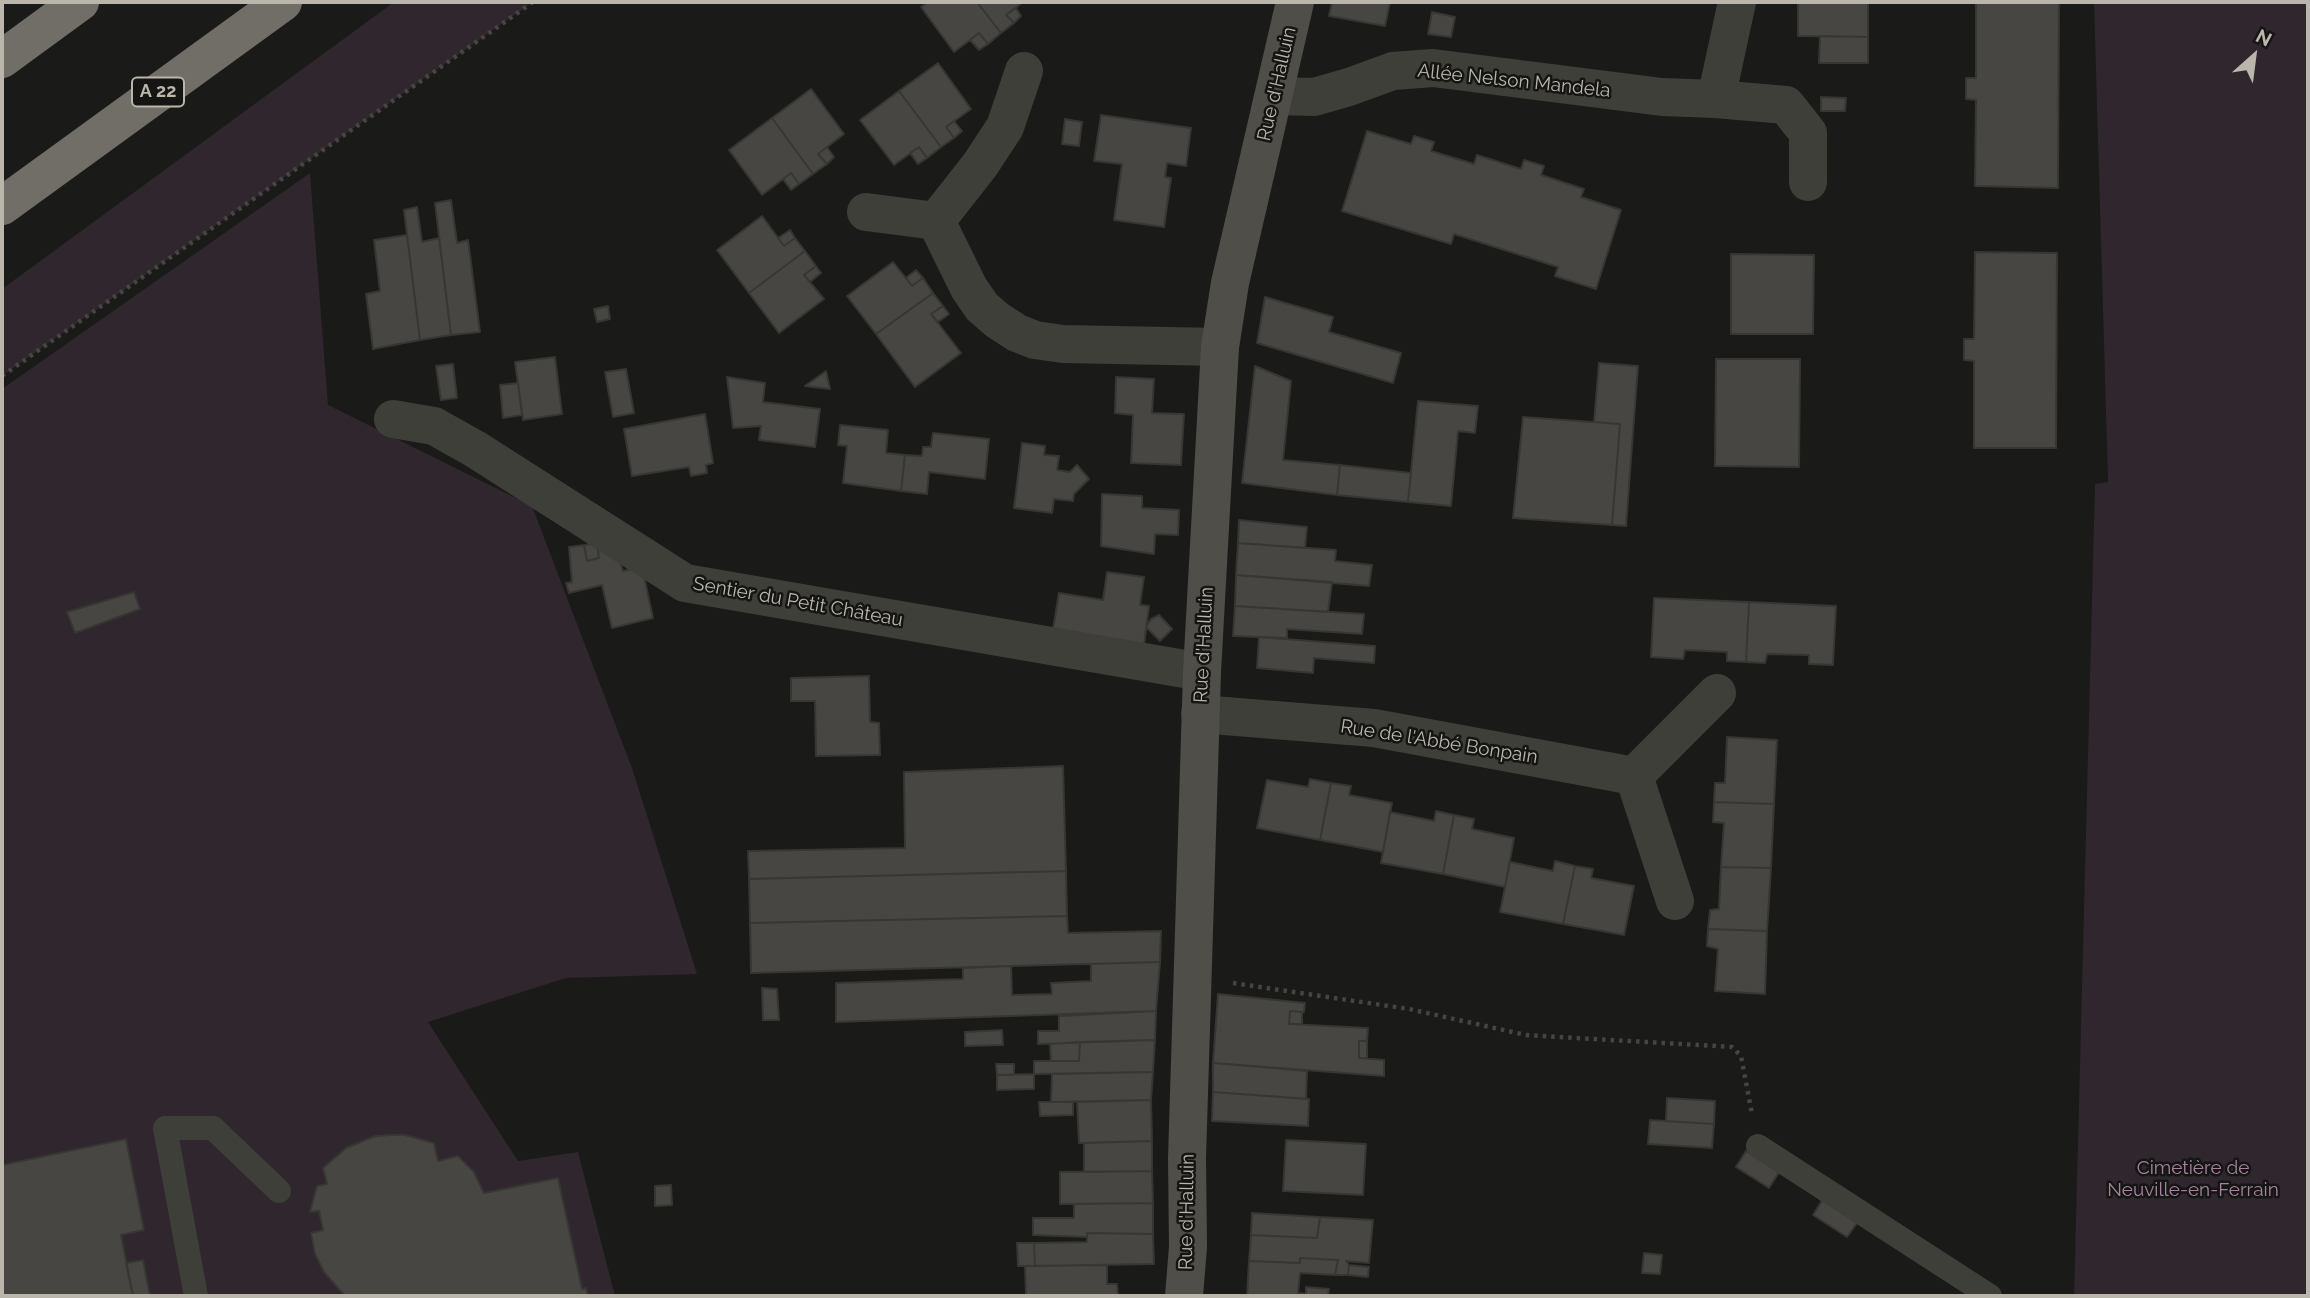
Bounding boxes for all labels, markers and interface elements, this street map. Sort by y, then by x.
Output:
north arrow [2219,21,2289,91]
text: N [2252,24,2275,51]
street label: Rue d'Halluin [1253,25,1301,143]
street label: Allée Nelson Mandela [1416,60,1612,102]
road number: A 22 [132,78,184,106]
street label: Sentier du Petit Château [691,572,905,632]
street label: Rue d'Halluin [1190,586,1218,704]
street label: Rue de l'Abbé Bonpain [1339,715,1539,769]
street label: Rue d'Halluin [1175,1154,1199,1270]
park label: Cimetière de Neuville-en-Ferrain [2107,1157,2279,1201]

